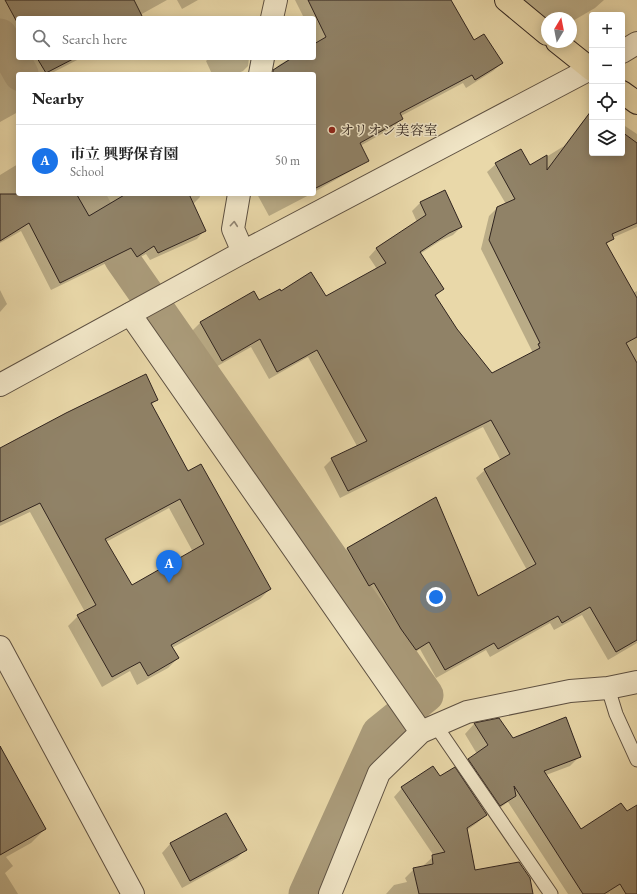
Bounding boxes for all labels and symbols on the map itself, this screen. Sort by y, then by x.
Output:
north arrow [541,12,577,48]
place label: オリオン美容室 [340,121,438,139]
marker: オリオン美容室 [327,125,337,135]
one-way arrow [230,221,239,227]
pin: A [156,550,182,583]
your location [426,587,446,607]

